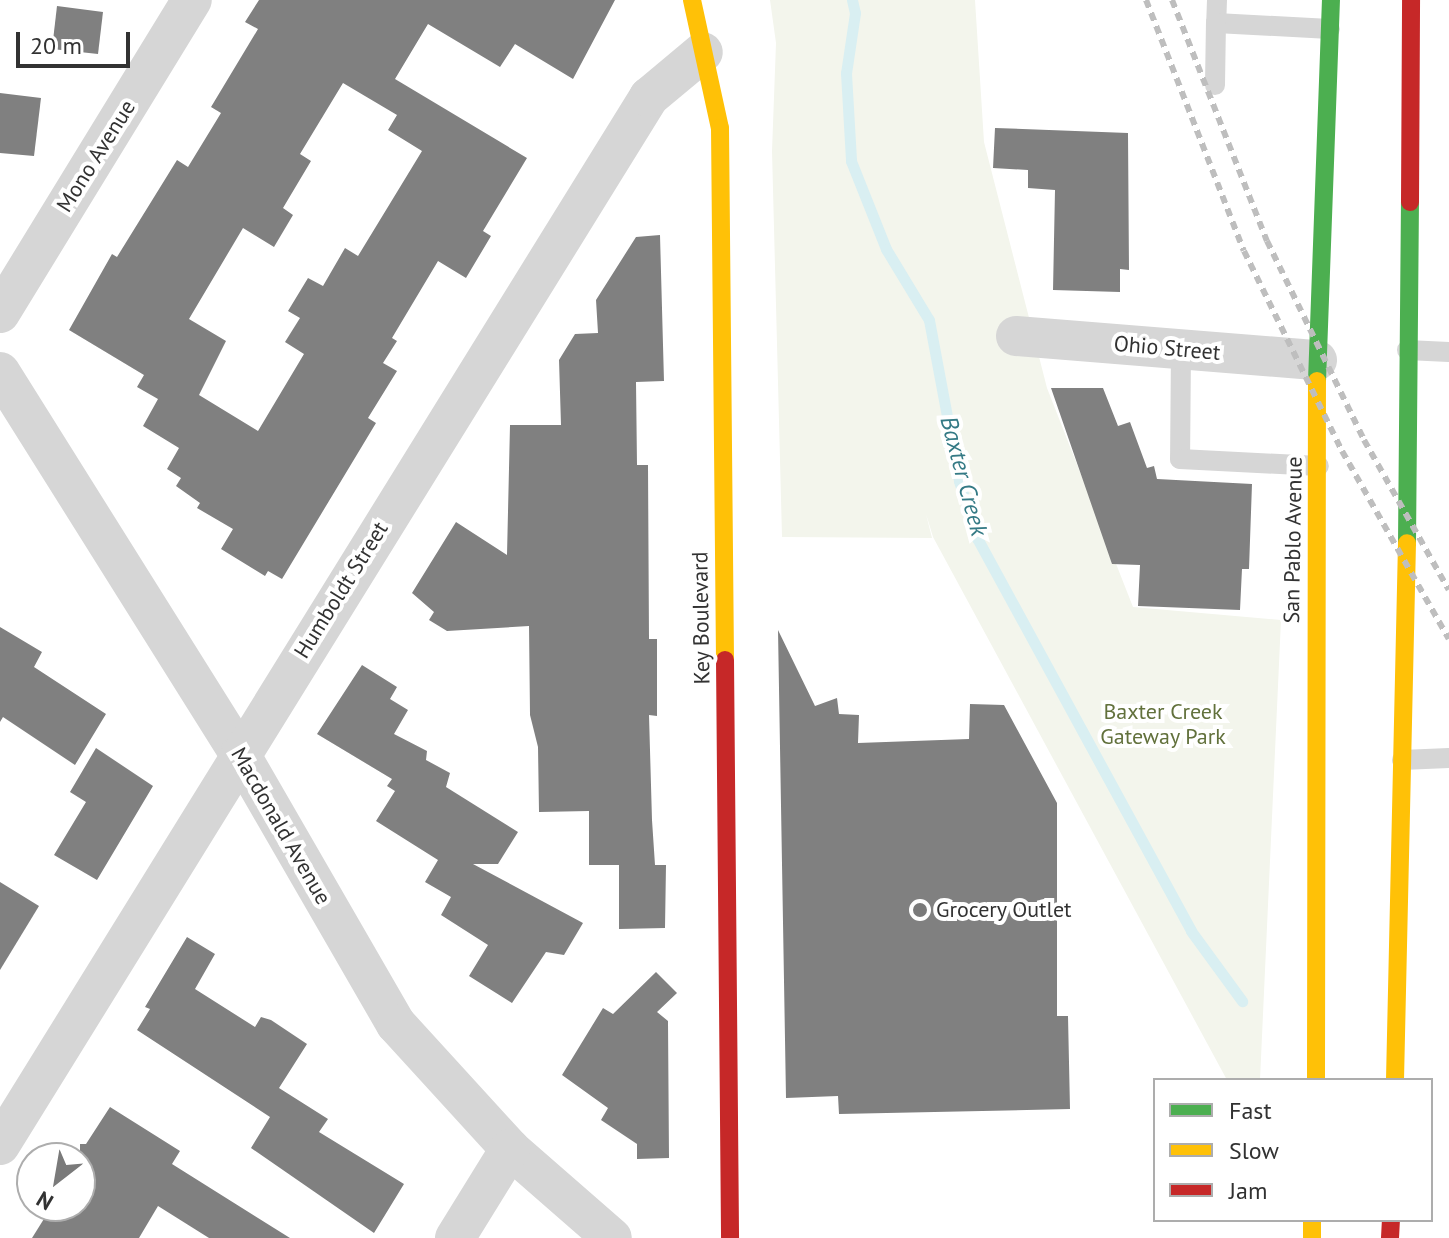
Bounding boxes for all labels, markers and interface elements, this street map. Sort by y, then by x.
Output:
scale bar [20,16,134,66]
text: 20 m [30,30,82,61]
street label: Mono Avenue [51,95,141,217]
street label: Ohio Street [1113,330,1221,366]
water label: Baxter Creek [934,413,994,539]
street label: San Pablo Avenue [1278,456,1308,624]
street label: Humboldt Street [288,517,394,663]
street label: Key Boulevard [687,551,715,685]
park label: Baxter Creek Gateway Park [1100,698,1226,750]
street label: Macdonald Avenue [225,742,337,910]
place label: Grocery Outlet [936,897,1072,923]
marker: Grocery Outlet [911,901,929,919]
legend [1153,1078,1433,1222]
text: Fast [1229,1095,1272,1126]
text: Slow [1229,1135,1279,1166]
north arrow [16,1142,96,1222]
text: Jam [1229,1175,1267,1206]
text: N [31,1185,58,1217]

